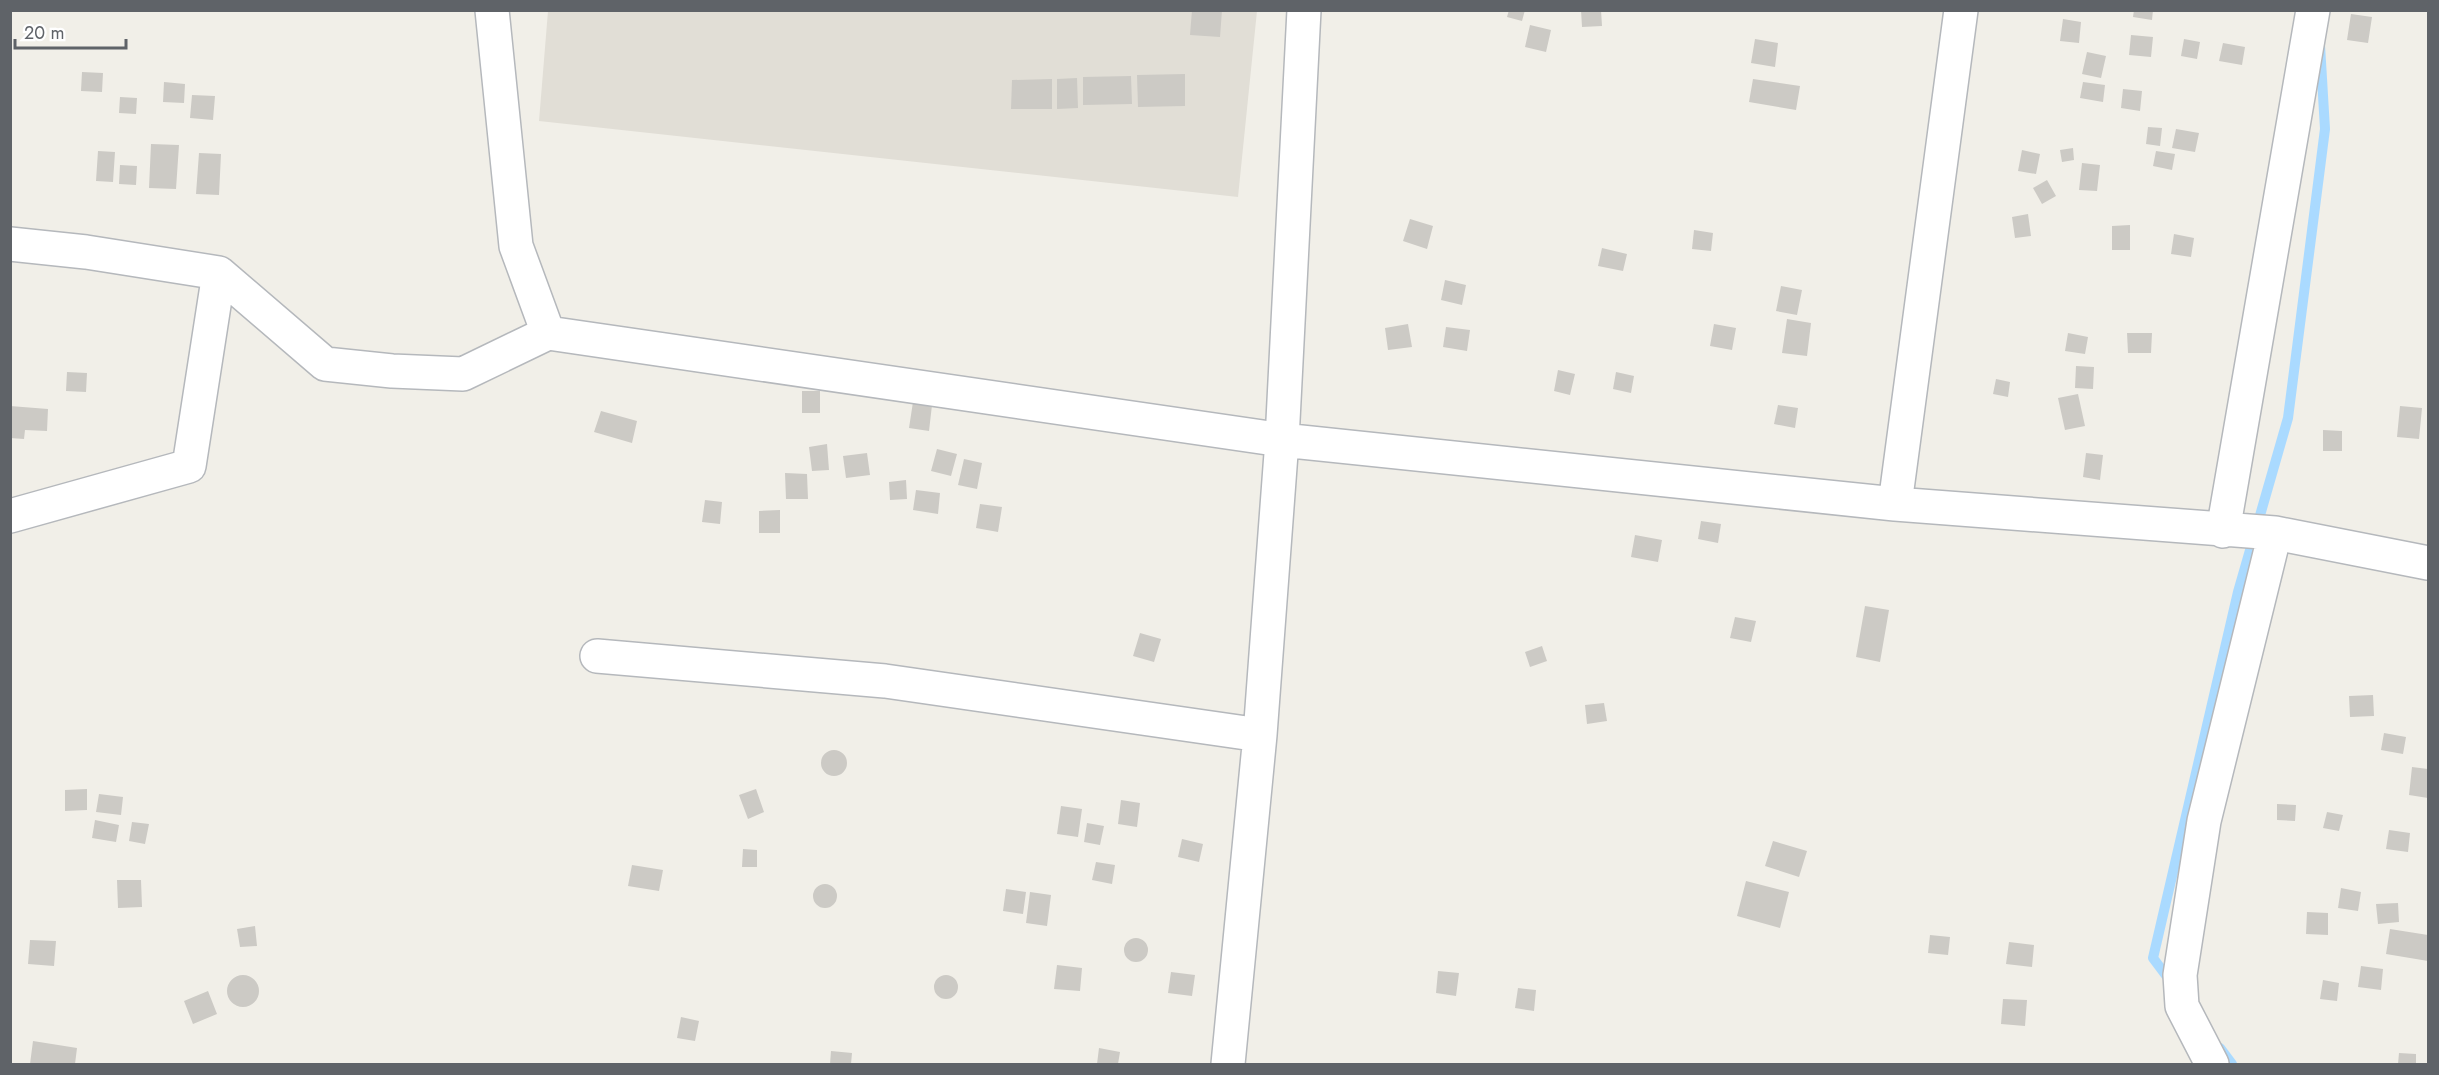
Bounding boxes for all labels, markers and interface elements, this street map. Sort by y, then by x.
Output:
scale bar [15,12,126,50]
text: 20 m [24,20,64,46]

